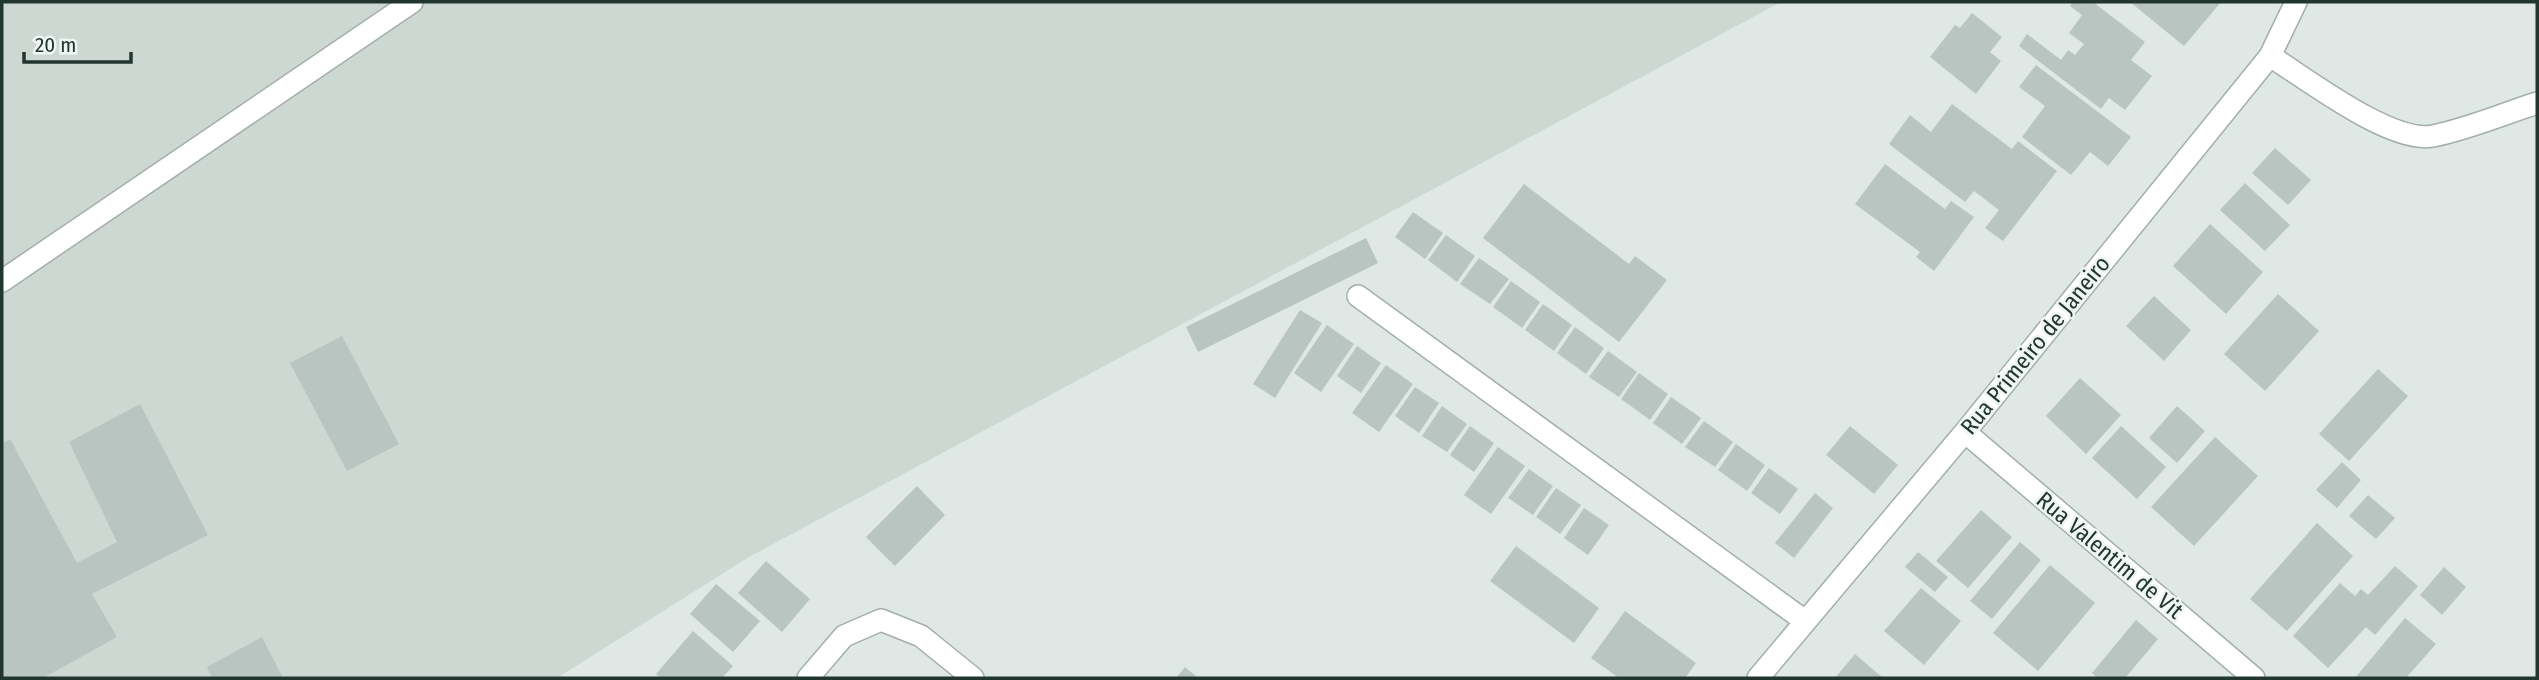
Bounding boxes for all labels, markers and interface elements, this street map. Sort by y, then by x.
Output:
scale bar [24,21,131,65]
text: 20 m [35,32,76,58]
street label: Rua Primeiro de Janeiro [1954,250,2116,440]
street label: Rua Valentim de Vit [2031,485,2189,625]

